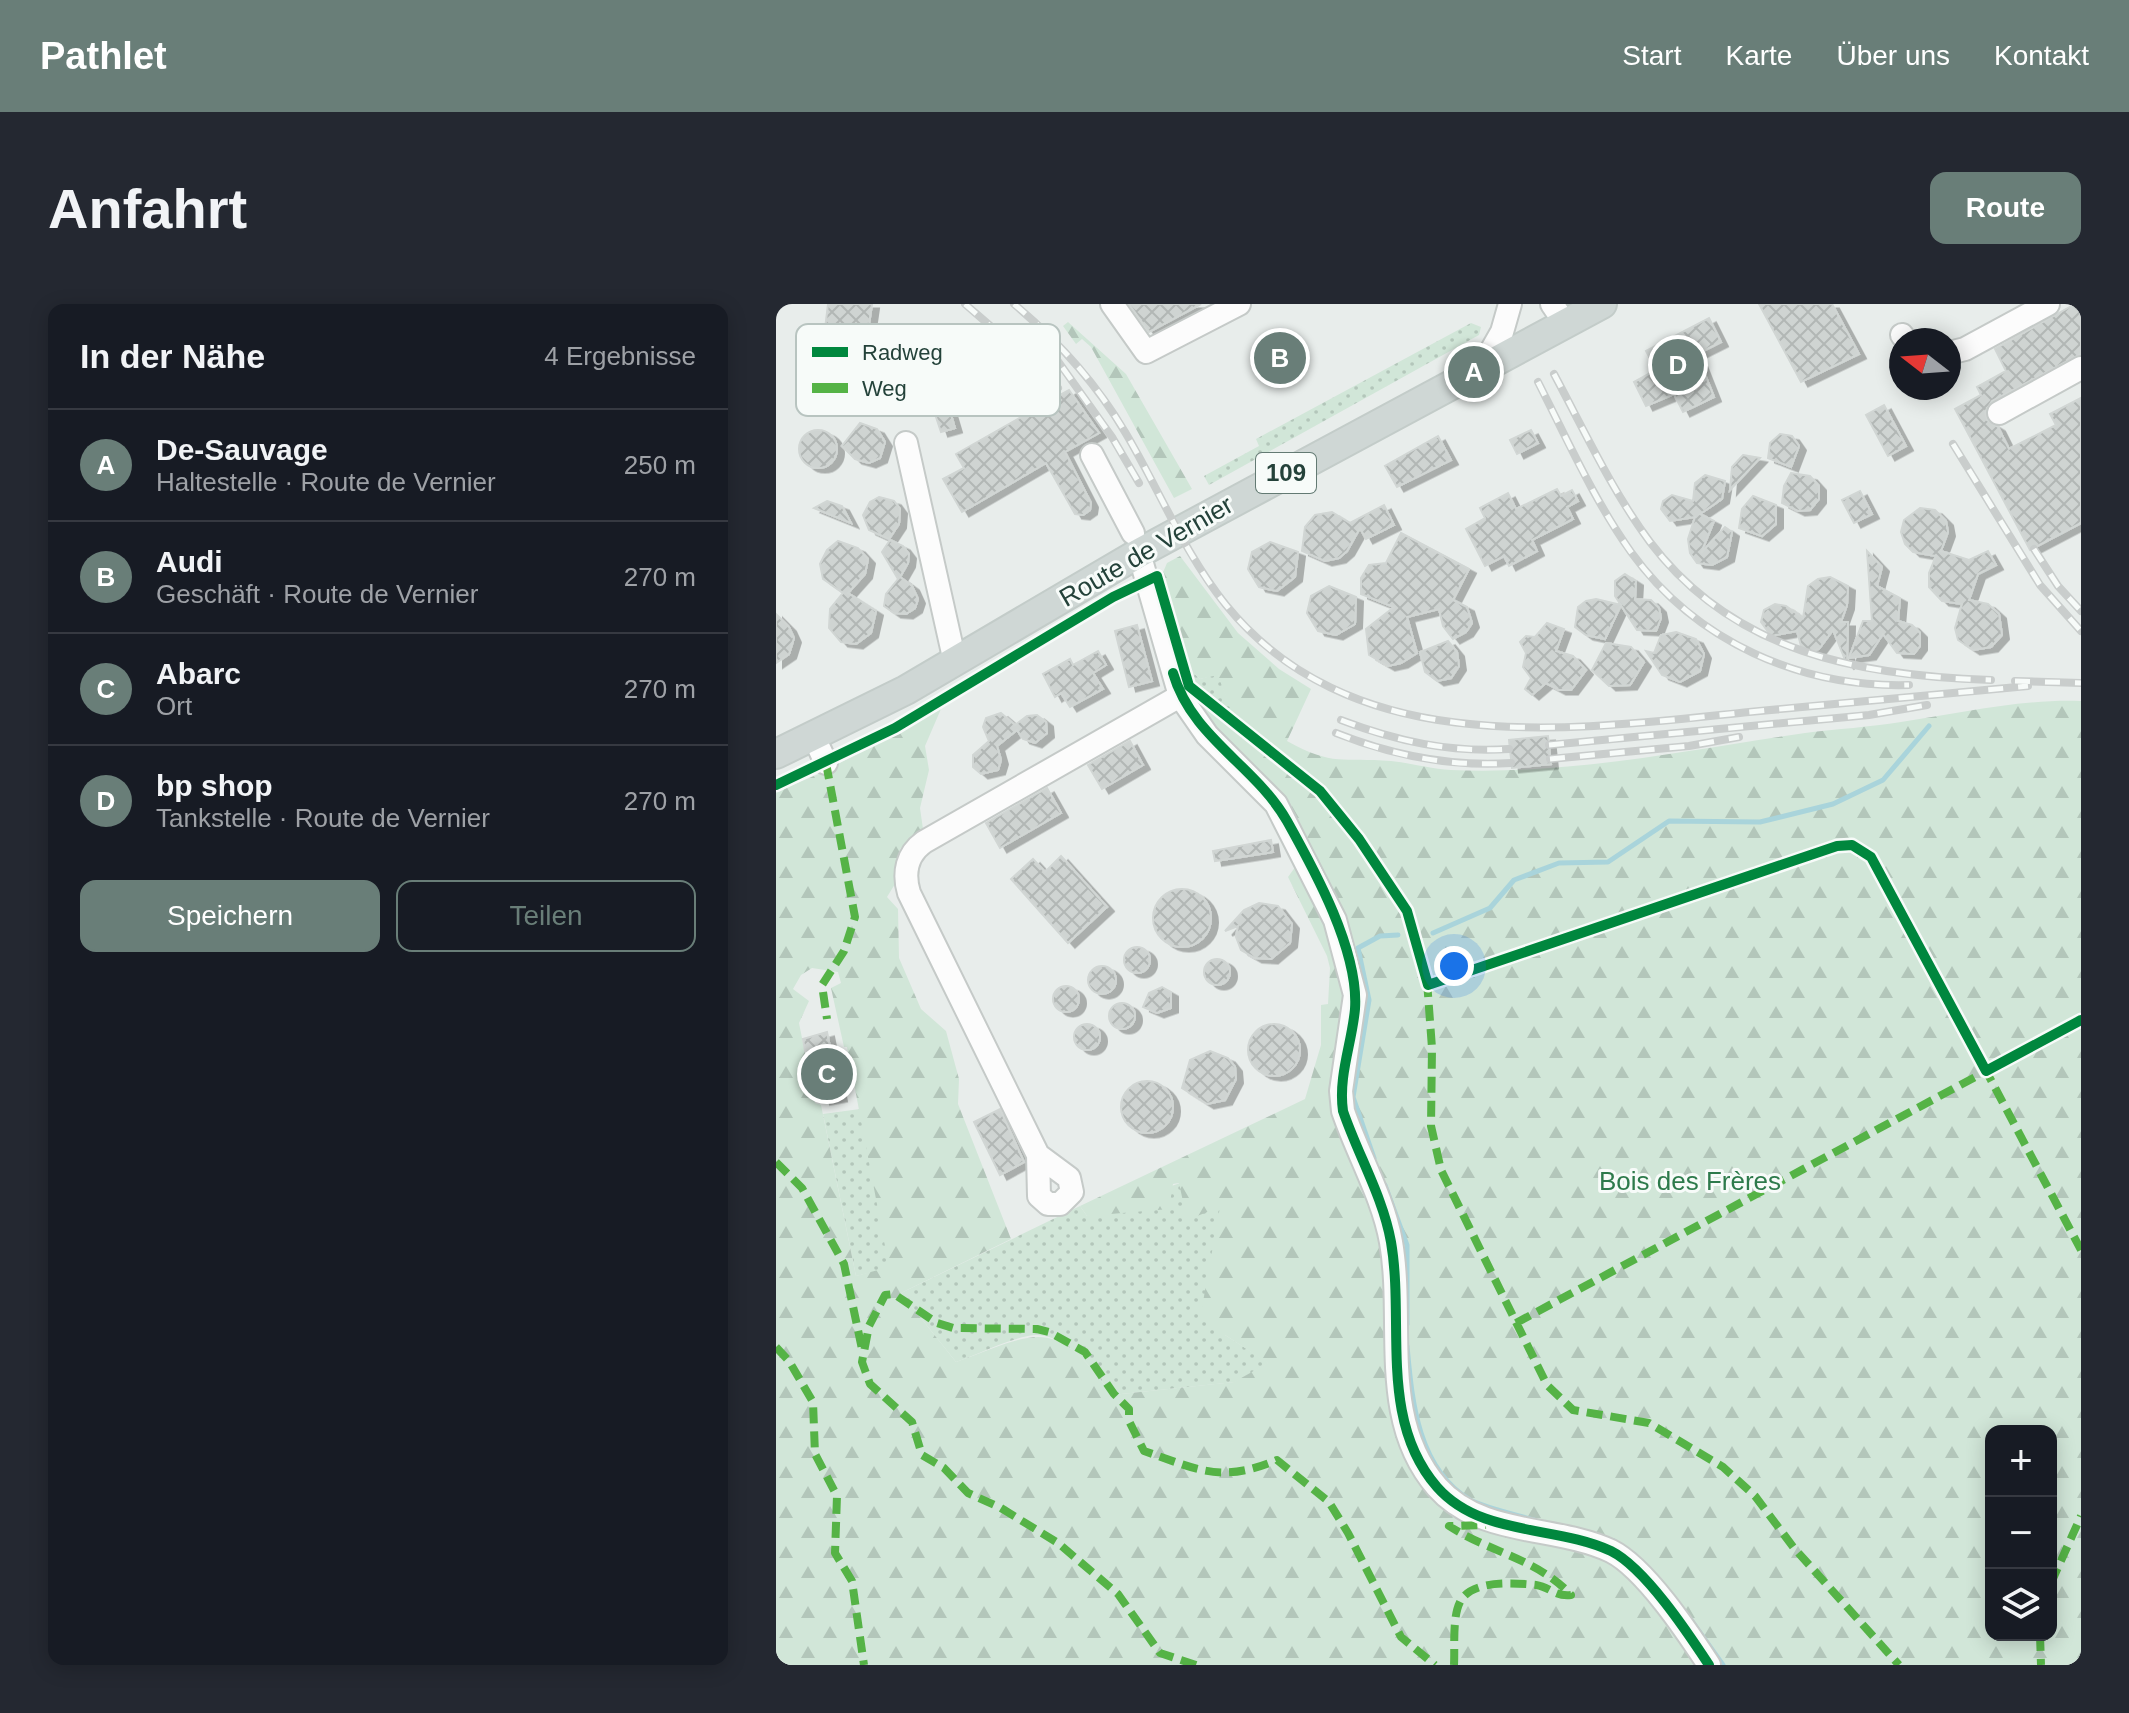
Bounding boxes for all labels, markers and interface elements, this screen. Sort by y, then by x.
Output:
text: Pathlet [40,35,167,77]
text: Start [1622,40,1681,71]
text: Karte [1725,40,1792,71]
text: Über uns [1836,40,1950,71]
text: Kontakt [1994,40,2089,71]
button: Route [1930,172,2081,244]
text: Anfahrt [48,177,247,240]
legend [796,324,1060,416]
pin: B [1254,328,1306,388]
north arrow [1889,328,1961,400]
pin: D [1652,335,1704,395]
text: In der Nähe [80,337,265,375]
text: Radweg [862,340,943,365]
text: 4 Ergebnisse [544,341,696,371]
pin: A [1448,342,1500,402]
text: Weg [862,376,907,401]
text: De-Sauvage [156,433,328,466]
text: A [97,450,115,480]
text: 250 m [624,450,696,480]
road number: 109 [1256,453,1316,493]
text: Haltestelle · Route de Vernier [156,467,496,497]
street label: Route de Vernier [1054,489,1238,613]
text: Audi [156,545,223,578]
text: B [97,562,115,592]
text: 270 m [624,562,696,592]
text: Geschäft · Route de Vernier [156,579,478,609]
text: Abarc [156,657,241,690]
text: C [97,674,115,704]
text: 270 m [624,674,696,704]
text: Ort [156,691,192,721]
text: bp shop [156,769,273,802]
text: D [97,786,115,816]
text: 270 m [624,786,696,816]
text: Tankstelle · Route de Vernier [156,803,490,833]
button: Speichern [80,880,380,952]
button: Teilen [396,880,696,952]
your location [1434,946,1474,986]
pin: C [801,1044,853,1104]
park label: Bois des Frères [1599,1166,1781,1196]
map controls [1985,1425,2057,1641]
button: + [1985,1425,2057,1497]
button: − [1985,1497,2057,1569]
button: layers [1985,1569,2057,1641]

